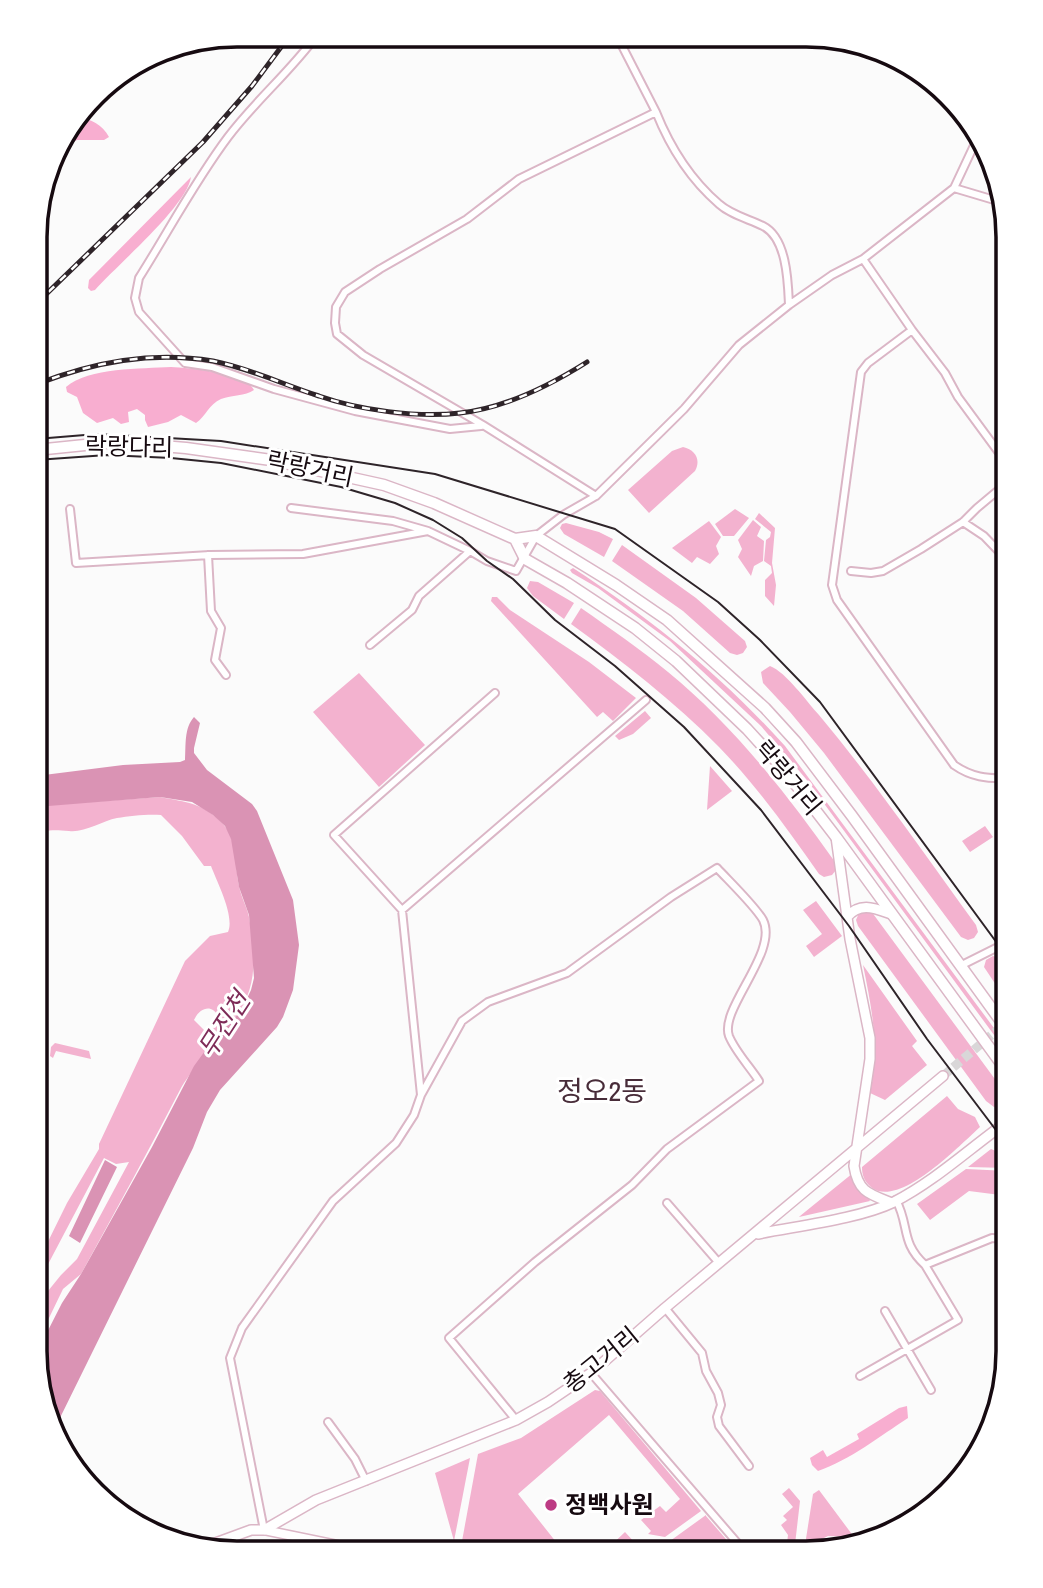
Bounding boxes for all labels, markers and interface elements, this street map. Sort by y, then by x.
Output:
street label: 락랑다리 [85,429,173,463]
street label: 락랑거리 [264,443,357,493]
street label: 락랑거리 [748,733,829,821]
water label: 무진천 [189,983,259,1064]
district label: 정오2동 [557,1072,647,1110]
street label: 총고거리 [556,1319,645,1399]
place label: 정백사원 [565,1488,653,1520]
marker: 정백사원 [543,1497,559,1513]

